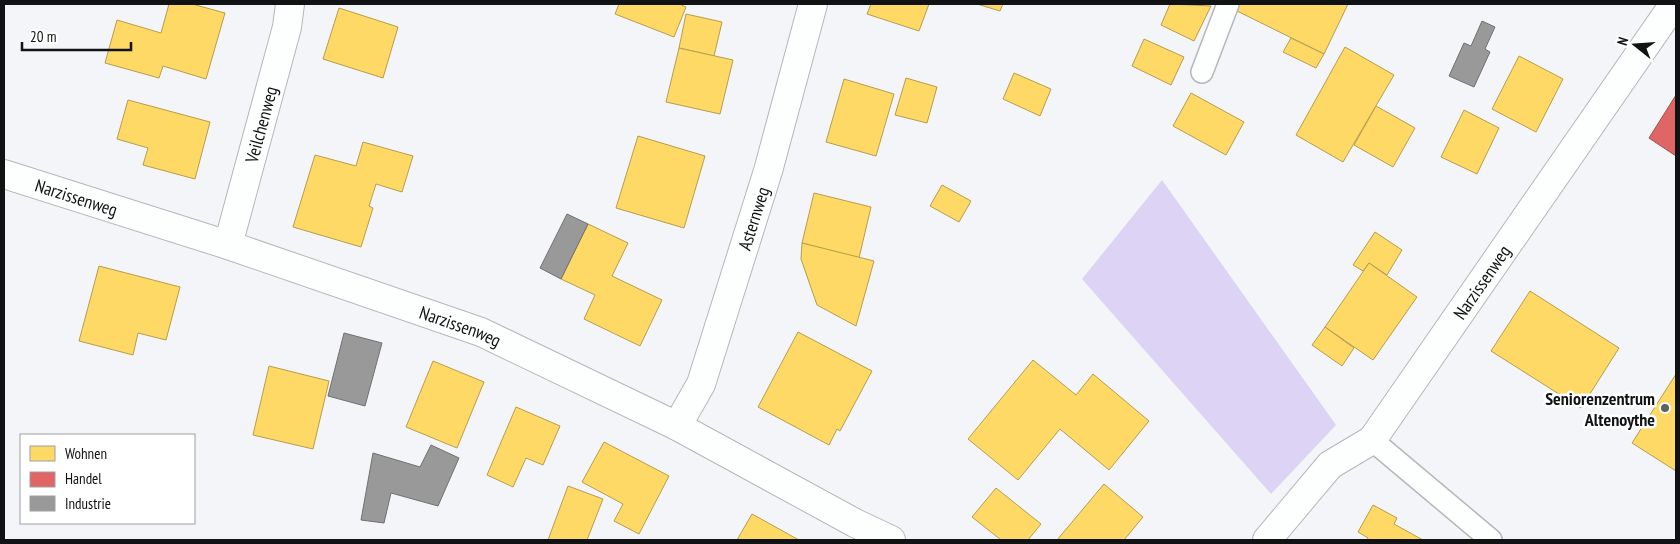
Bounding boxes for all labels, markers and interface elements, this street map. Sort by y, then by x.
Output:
scale bar [22,20,131,52]
north arrow [1610,20,1660,70]
text: 20 m [30,27,56,46]
text: N [1613,35,1632,47]
street label: Veilchenweg [239,84,282,166]
street label: Narzissenweg [32,173,121,221]
street label: Asternweg [732,184,774,253]
street label: Narzissenweg [1448,240,1515,324]
street label: Narzissenweg [417,300,505,352]
place label: Seniorenzentrum Altenoythe [1545,387,1655,431]
marker: Seniorenzentrum Altenoythe [1659,402,1671,414]
legend [20,434,195,524]
text: Wohnen [65,444,107,463]
text: Handel [65,469,102,488]
text: Industrie [65,494,111,513]

